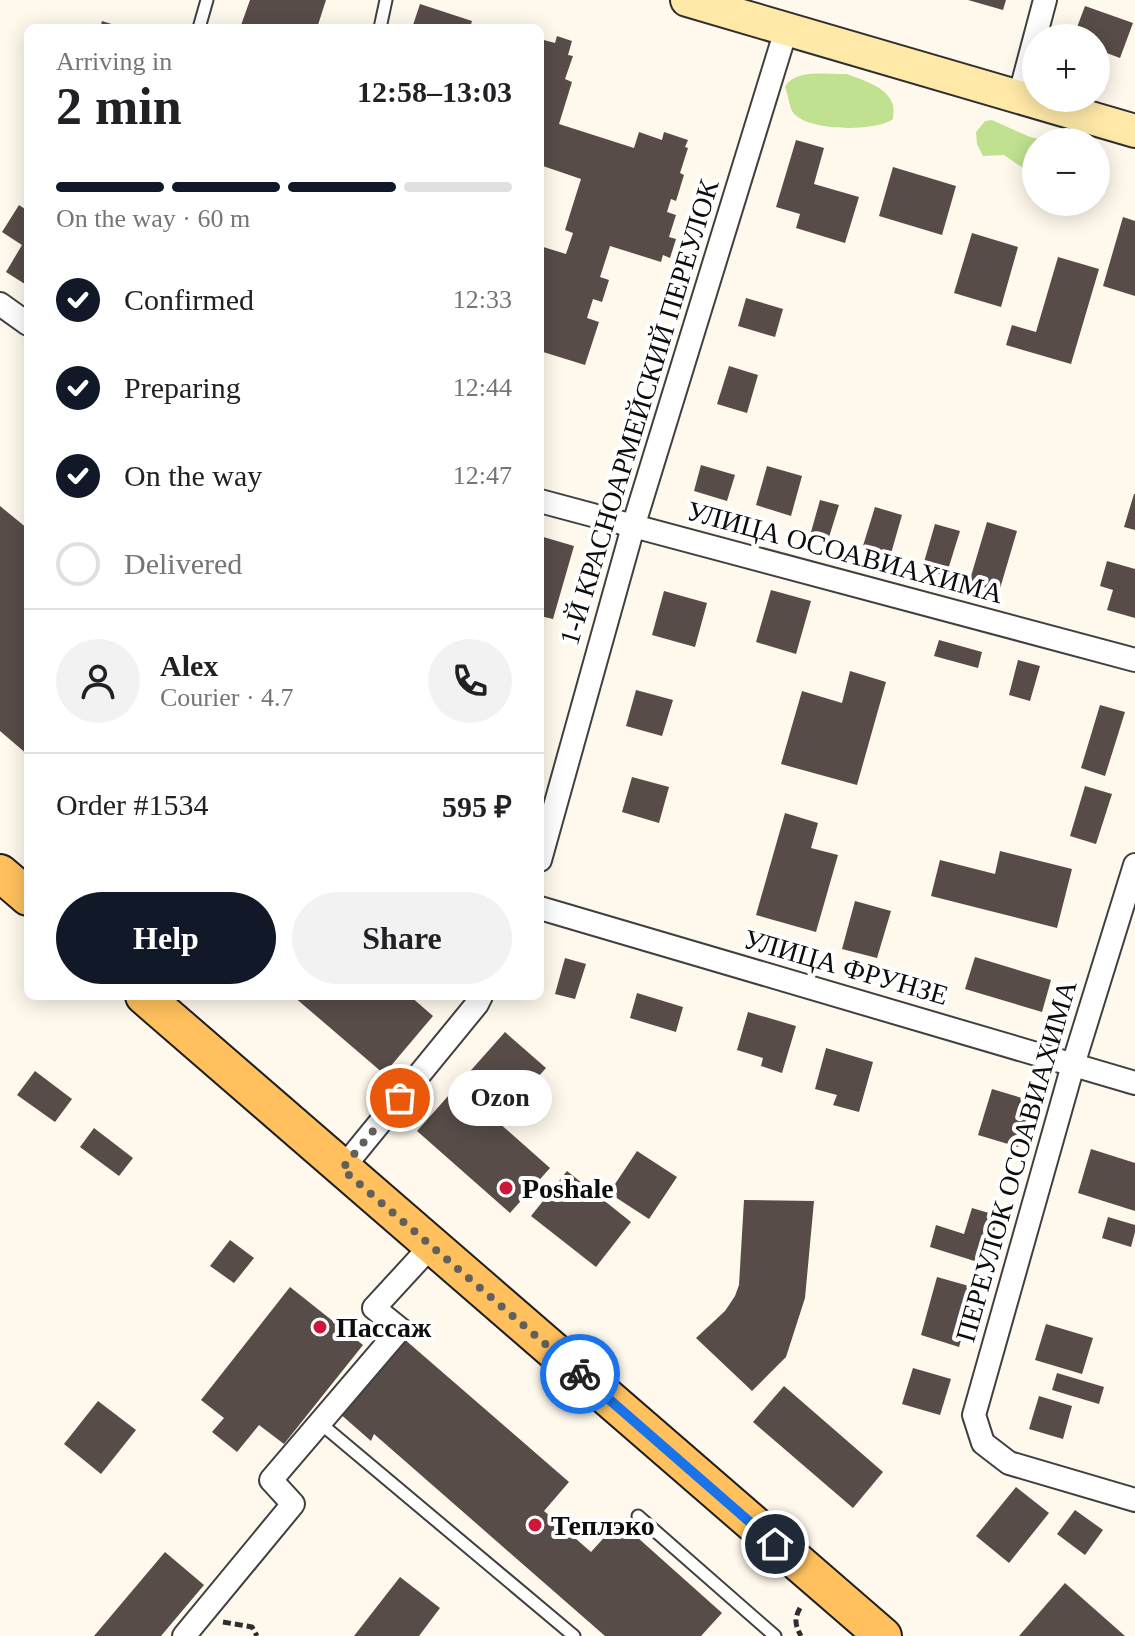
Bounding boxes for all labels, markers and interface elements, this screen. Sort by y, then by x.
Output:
map controls [1022,24,1110,216]
button: + [1022,24,1110,112]
text: Arriving in [56,47,172,76]
text: 12:58–13:03 [357,75,512,108]
text: 2 min [56,78,182,135]
button: − [1022,128,1110,216]
street label: 1-Й КРАСНОАРМЕЙСКИЙ ПЕРЕУЛОК [553,175,725,648]
text: On the way · 60 m [56,204,250,233]
icon: check [56,278,100,322]
text: Confirmed [124,283,254,316]
text: 12:33 [453,285,512,314]
icon: check [56,366,100,410]
text: Preparing [124,371,241,404]
text: 12:44 [453,373,512,402]
icon: check [56,454,100,498]
text: On the way [124,459,262,492]
text: 12:47 [453,461,512,490]
street label: УЛИЦА ОСОАВИАХИМА [683,495,1007,609]
text: Delivered [124,547,242,580]
button: person [56,639,140,723]
button: phone [428,639,512,723]
text: Alex [160,649,218,682]
text: Courier · 4.7 [160,683,294,712]
text: Order #1534 [56,788,208,821]
text: 595 ₽ [442,790,512,823]
button: Help [56,892,276,984]
button: Share [292,892,512,984]
street label: УЛИЦА ФРУНЗЕ [740,923,952,1011]
street label: ПЕРЕУЛОК ОСОАВИАХИМА [949,976,1083,1345]
pin [366,1064,434,1132]
callout: Ozon [448,1070,552,1126]
icon: bag [378,1076,422,1120]
text: Ozon [470,1083,530,1112]
place label: Poshale [522,1173,614,1204]
marker: Poshale [497,1179,515,1197]
place label: Пассаж [336,1312,432,1343]
marker: Пассаж [311,1318,329,1336]
courier [540,1334,620,1414]
icon: bike [558,1352,602,1396]
place label: Теплэко [551,1510,655,1541]
pin [741,1510,809,1578]
marker: Теплэко [526,1516,544,1534]
icon: home [753,1522,797,1566]

